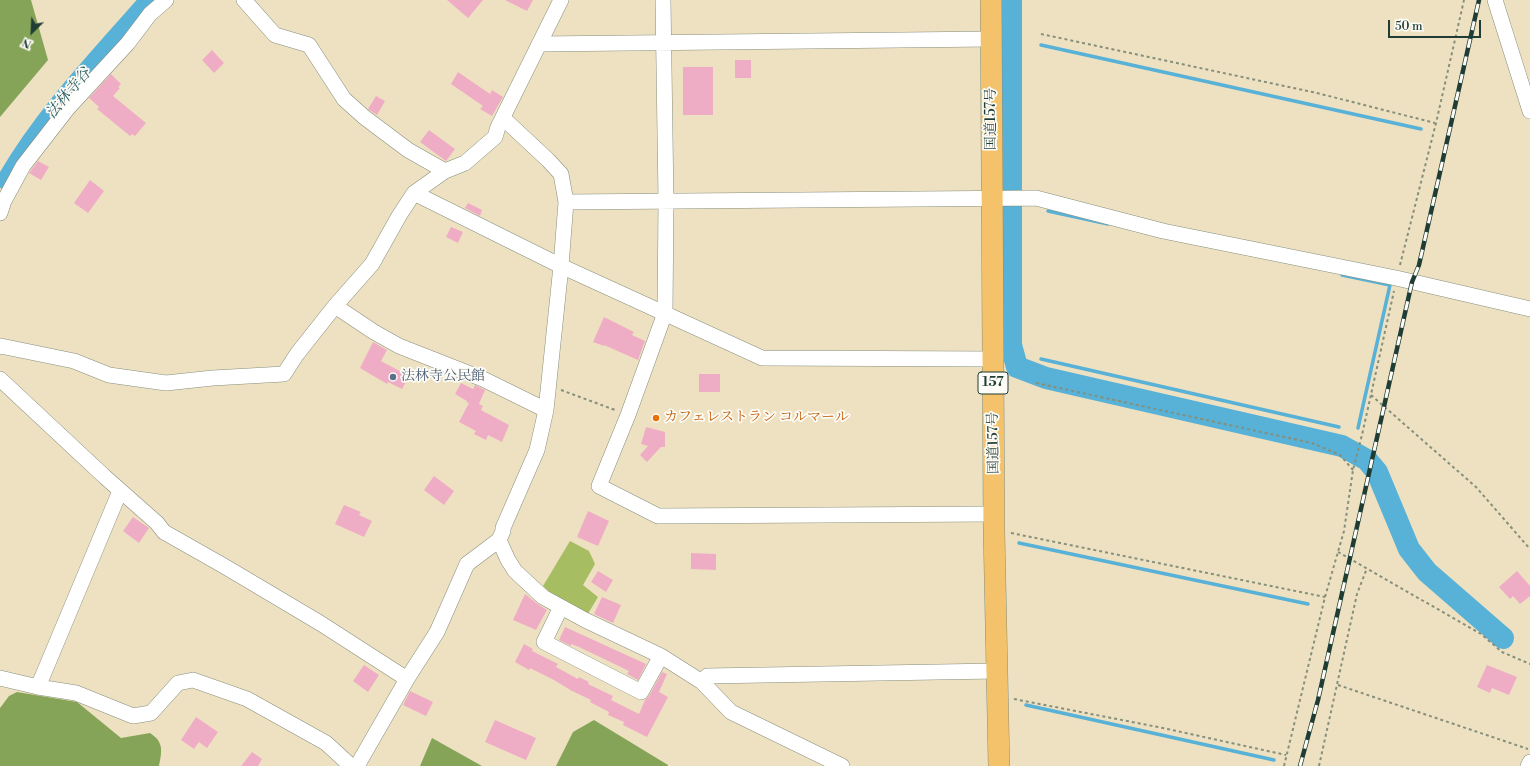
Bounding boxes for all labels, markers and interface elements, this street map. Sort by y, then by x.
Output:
north arrow [12,12,52,52]
scale bar [1390,12,1483,38]
text: 50 m [1395,19,1423,34]
text: N [20,35,34,51]
water label: 法林寺谷 [43,65,95,123]
street label: 国道157号 [984,88,1000,150]
place label: 法林寺公民館 [401,369,485,385]
marker: 法林寺公民館 [388,372,398,382]
road number: 157 [978,372,1008,394]
place label: カフェレストラン コルマール [664,410,849,426]
street label: 国道157号 [985,412,1003,474]
marker: カフェレストラン コルマール [651,413,661,423]

